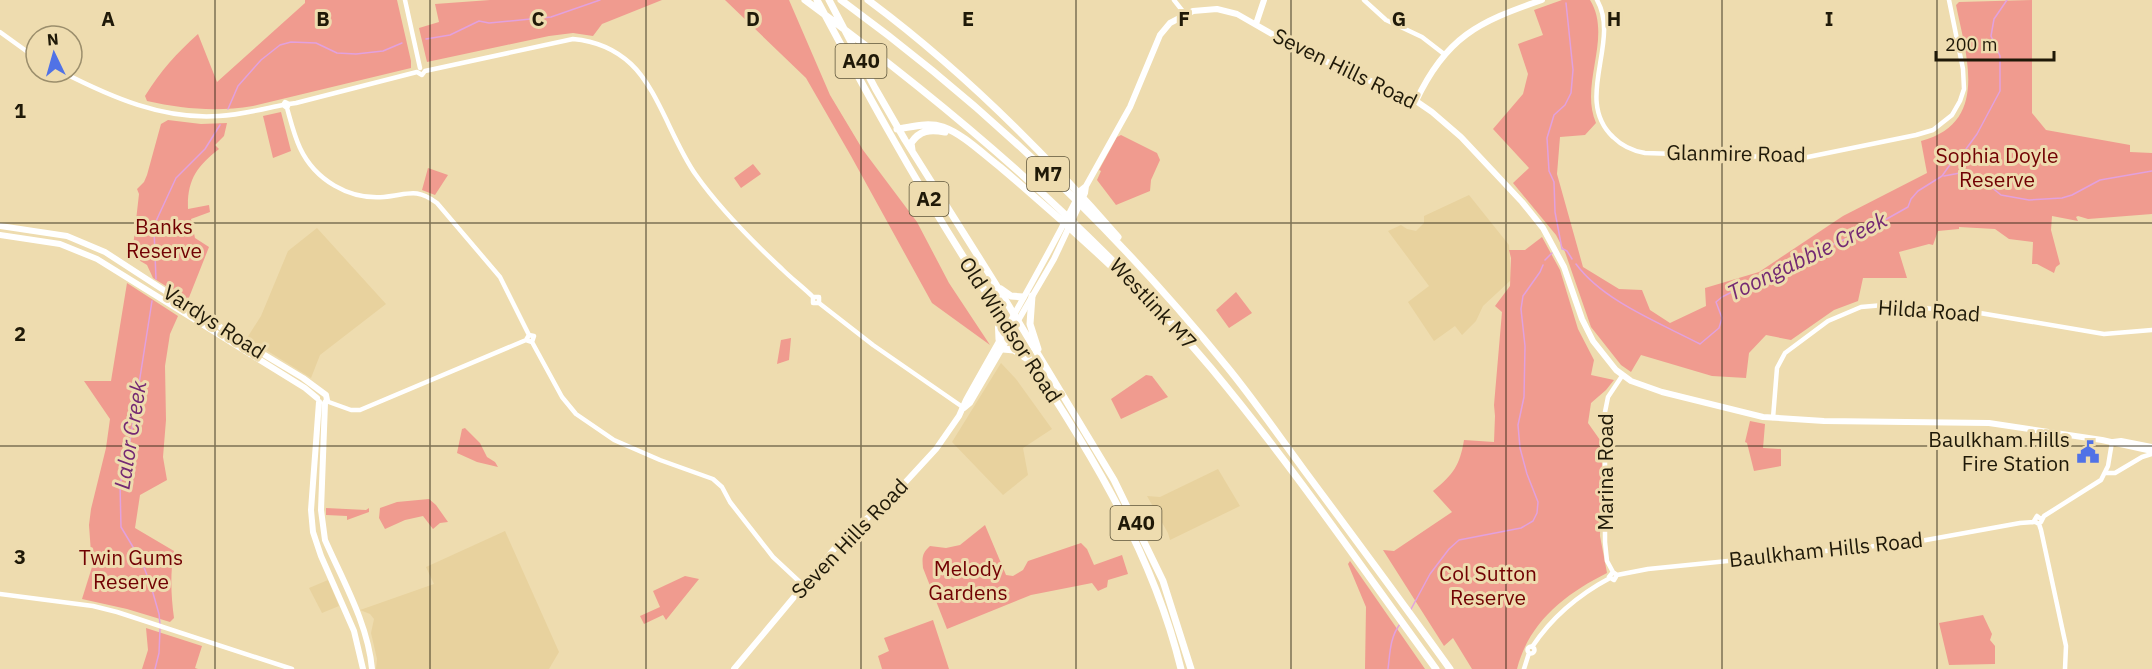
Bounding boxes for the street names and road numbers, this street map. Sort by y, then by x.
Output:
street label: Seven Hills Road [1269,21,1422,115]
road number: A40 [836,44,886,78]
street label: Glanmire Road [1666,138,1806,168]
road number: M7 [1027,157,1069,191]
road number: A2 [910,182,948,216]
street label: Old Windsor Road [953,251,1069,408]
street label: Westlink M7 [1104,251,1204,355]
street label: Vardys Road [158,278,271,365]
street label: Hilda Road [1877,292,1981,328]
street label: Marina Road [1591,413,1619,531]
street label: Seven Hills Road [785,472,914,605]
road number: A40 [1110,506,1162,540]
street label: Baulkham Hills Road [1727,525,1924,573]

